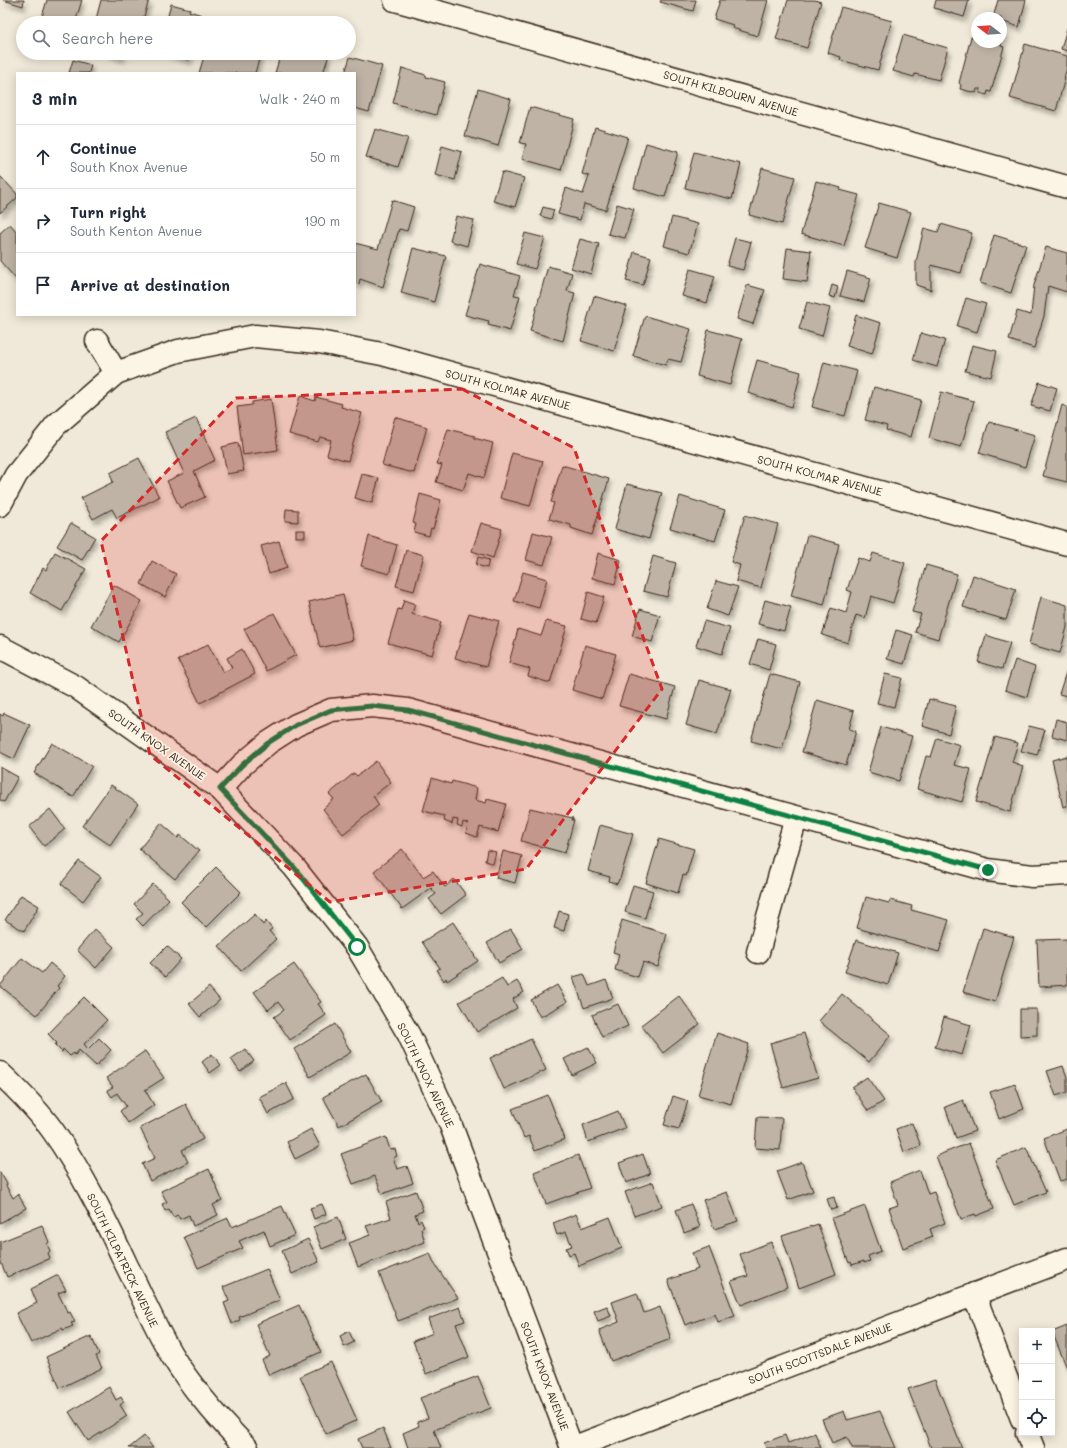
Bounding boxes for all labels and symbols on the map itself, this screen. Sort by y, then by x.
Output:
north arrow [971,12,1007,48]
street label: SOUTH KILBOURN AVENUE [662,67,800,119]
street label: SOUTH KOLMAR AVENUE [444,365,572,413]
street label: SOUTH KOLMAR AVENUE [756,451,884,499]
street label: SOUTH KNOX AVENUE [106,705,208,783]
route end [979,861,997,879]
route start [348,938,366,956]
street label: SOUTH KNOX AVENUE [394,1020,458,1130]
street label: SOUTH KILPATRICK AVENUE [84,1190,162,1330]
street label: SOUTH SCOTTSDALE AVENUE [746,1319,894,1387]
street label: SOUTH KNOX AVENUE [517,1320,573,1432]

